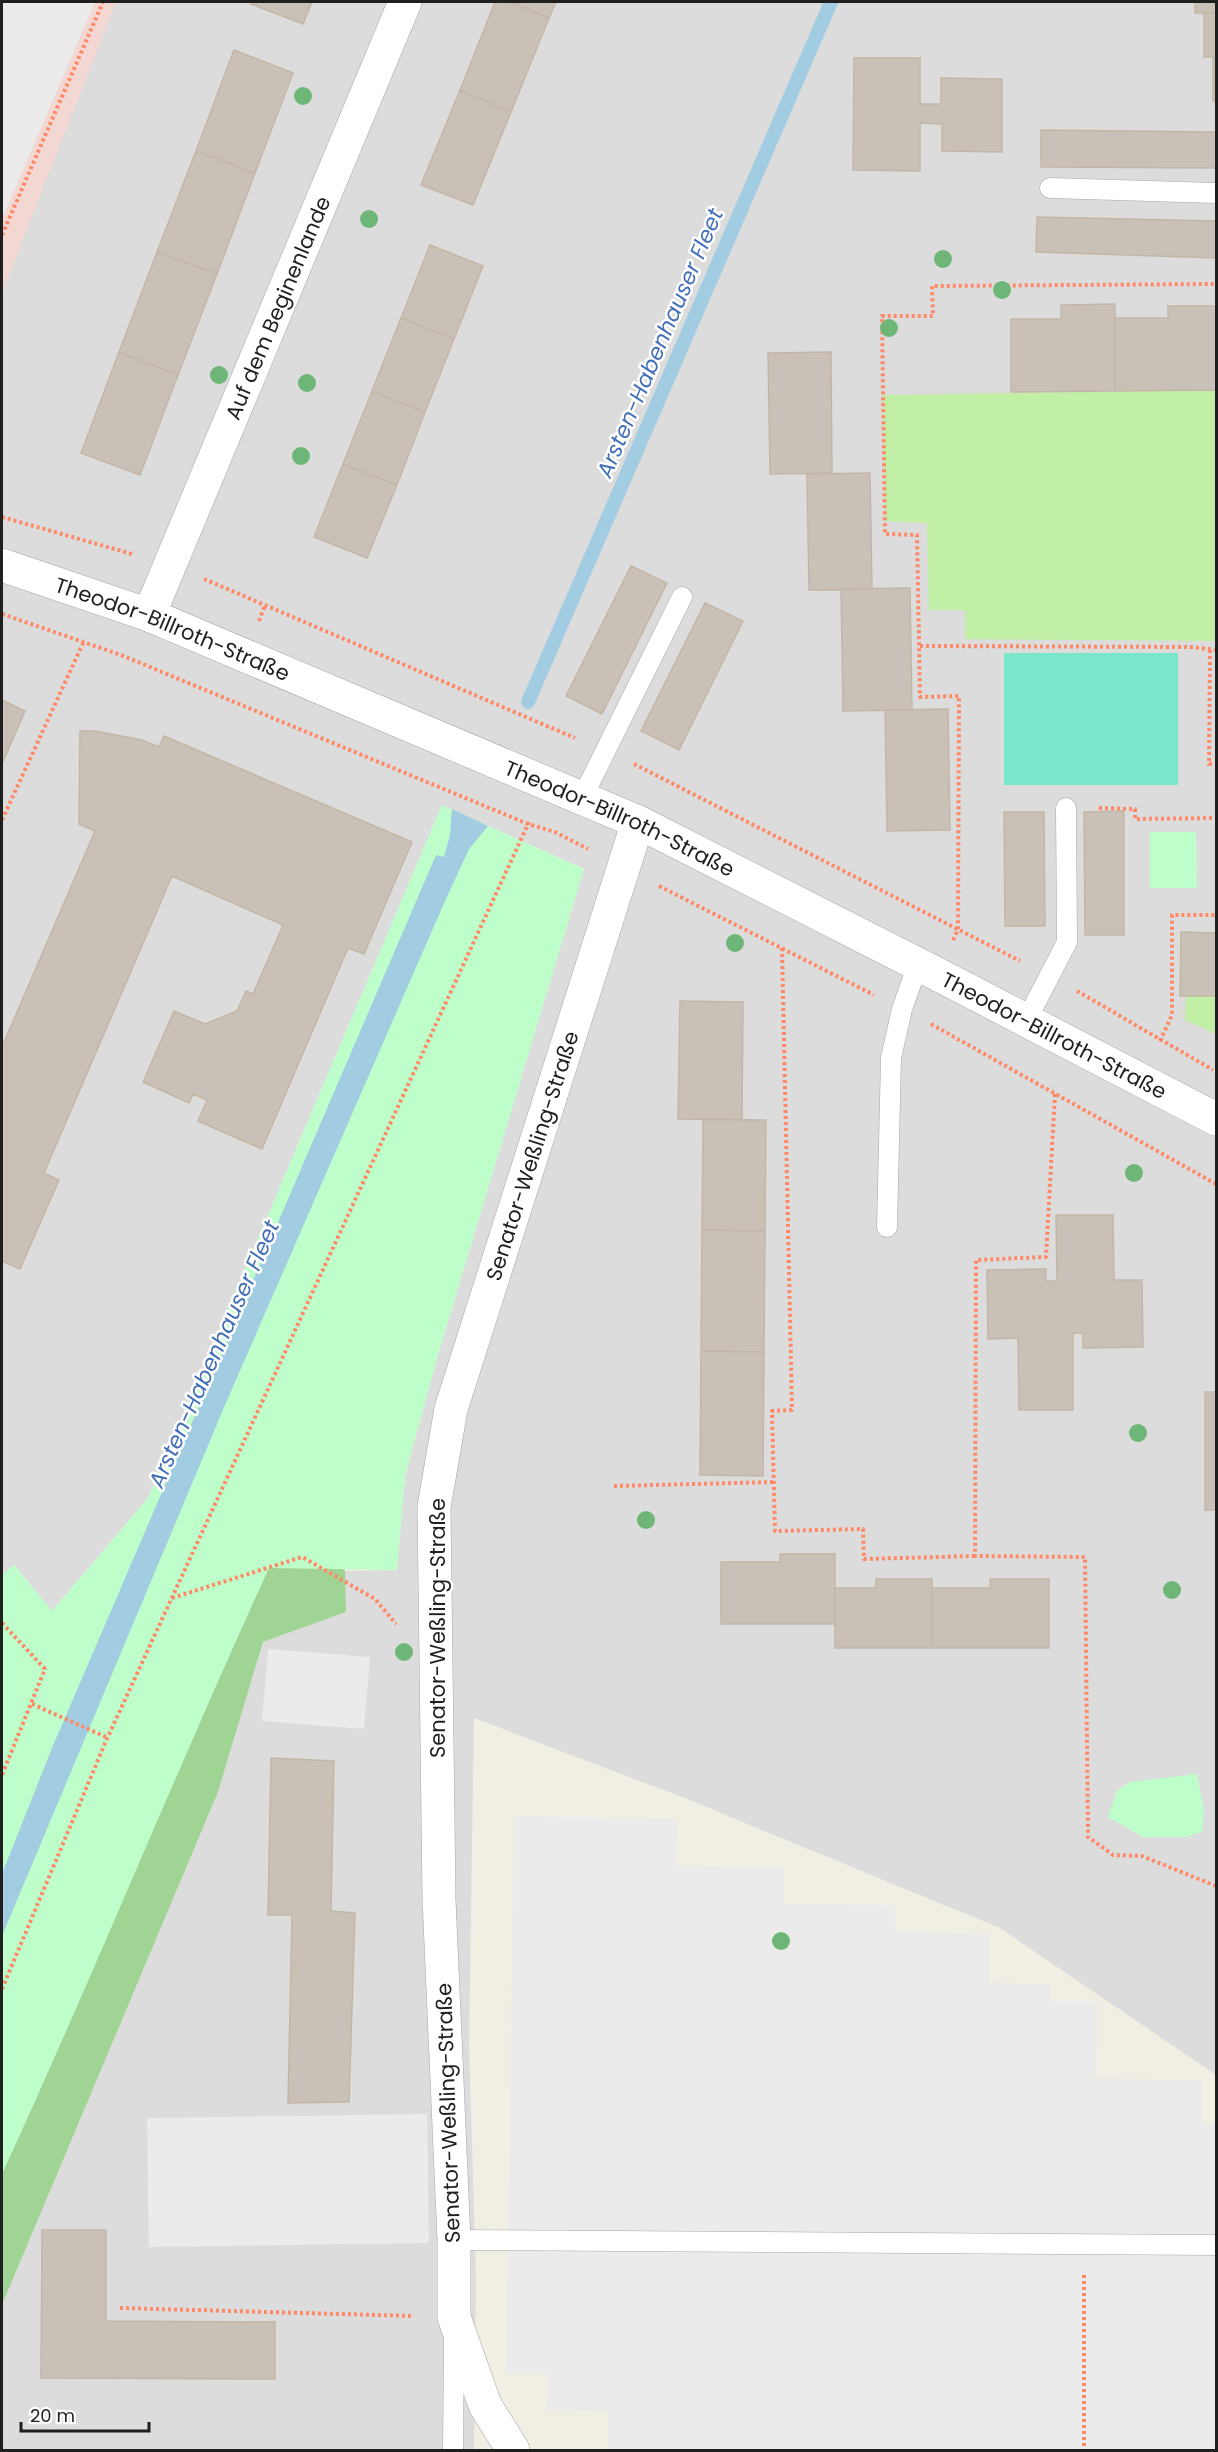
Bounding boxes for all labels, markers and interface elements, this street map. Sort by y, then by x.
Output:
street label: Auf dem Beginenlande [218,191,337,424]
water label: Arsten-Habenhauser Fleet [589,203,731,483]
street label: Theodor-Billroth-Straße [51,570,294,688]
street label: Theodor-Billroth-Straße [500,753,740,883]
street label: Theodor-Billroth-Straße [937,964,1172,1106]
street label: Senator-Weßling-Straße [478,1027,585,1284]
water label: Arsten-Habenhauser Fleet [141,1214,287,1494]
street label: Senator-Weßling-Straße [423,1498,452,1758]
street label: Senator-Weßling-Straße [429,1982,467,2244]
scale bar [21,2395,148,2433]
text: 20 m [30,2403,75,2428]

